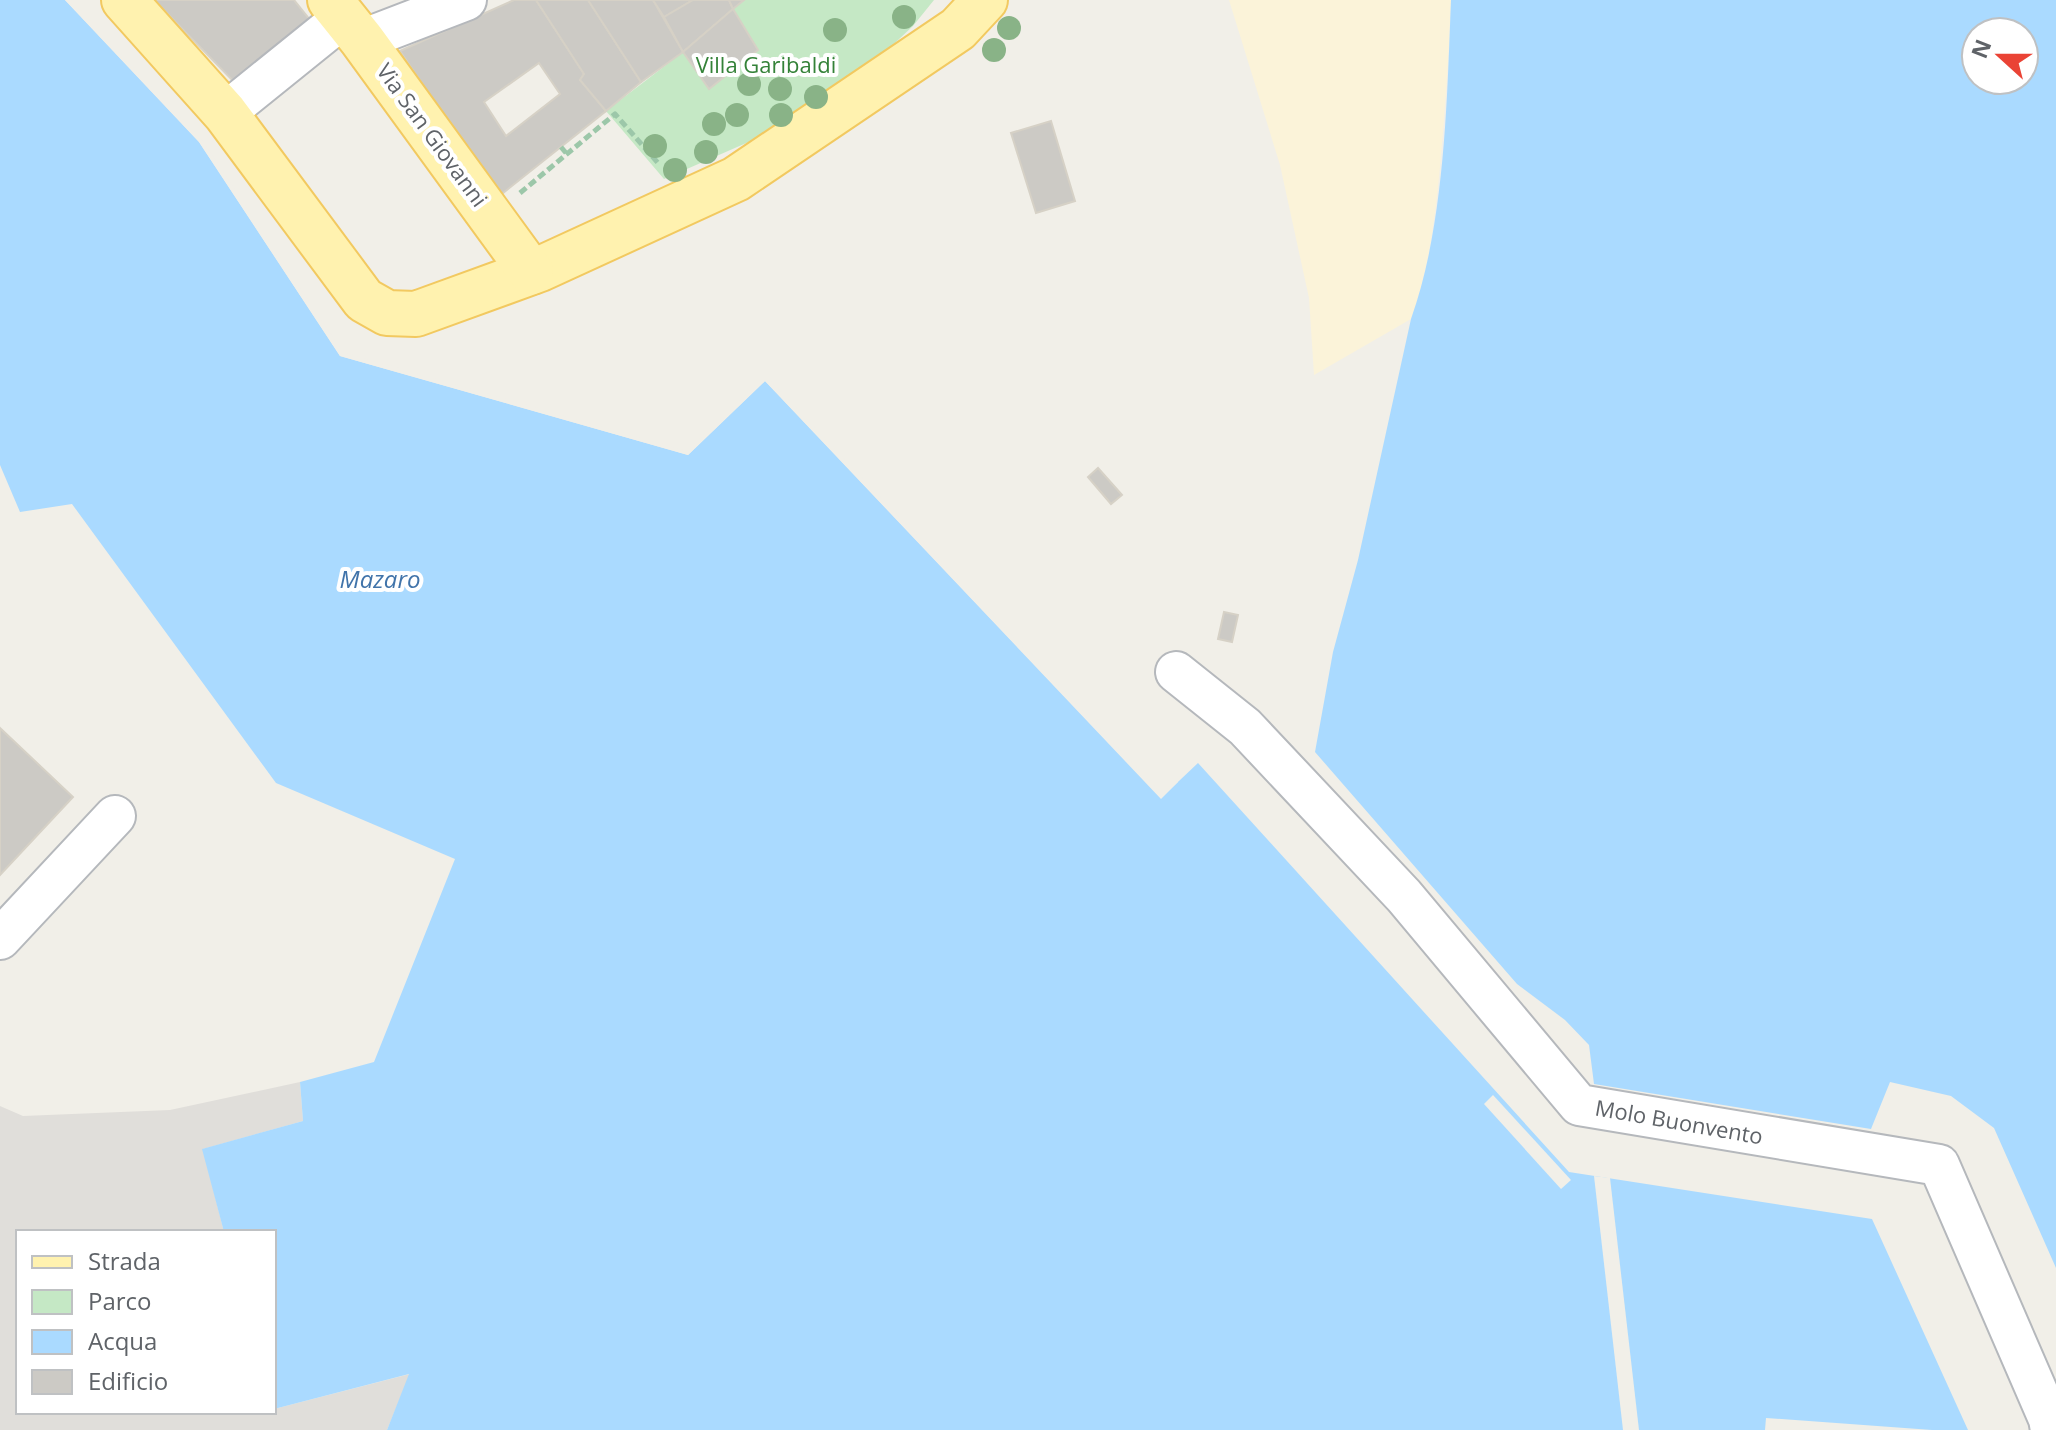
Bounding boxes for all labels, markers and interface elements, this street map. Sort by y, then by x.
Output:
north arrow [1960,16,2040,96]
text: N [1963,35,1998,62]
park label: Villa Garibaldi [696,49,836,79]
street label: Via San Giovanni [371,57,495,212]
water label: Mazaro [340,562,420,595]
street label: Molo Buonvento [1593,1091,1765,1151]
legend [16,1230,276,1414]
text: Strada [88,1244,161,1277]
text: Parco [88,1284,152,1317]
text: Acqua [88,1324,157,1357]
text: Edificio [88,1364,168,1397]

